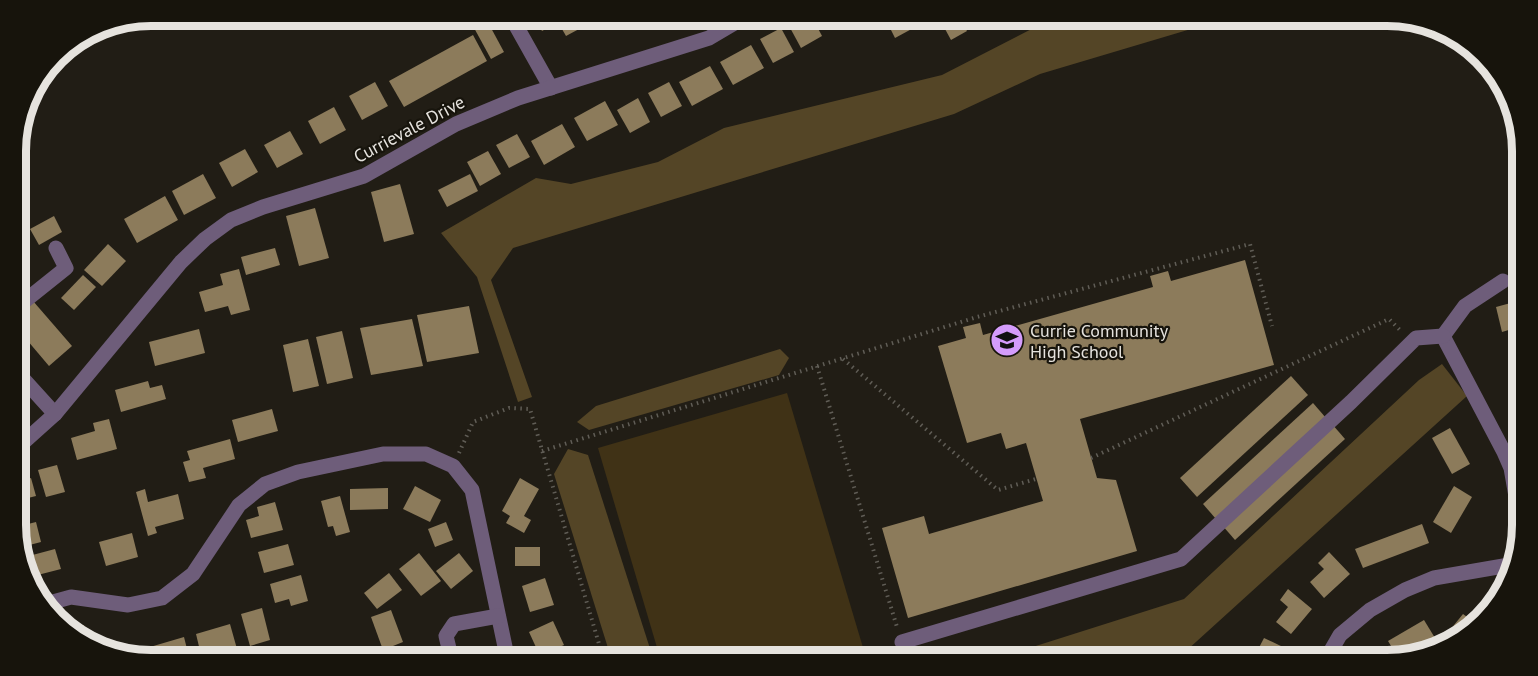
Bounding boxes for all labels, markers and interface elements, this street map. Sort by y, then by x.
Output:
street label: Currievale Drive [349,90,469,168]
place label: Currie Community High School [1030,319,1169,363]
school or university icon: Currie Community High School [989,322,1025,358]

